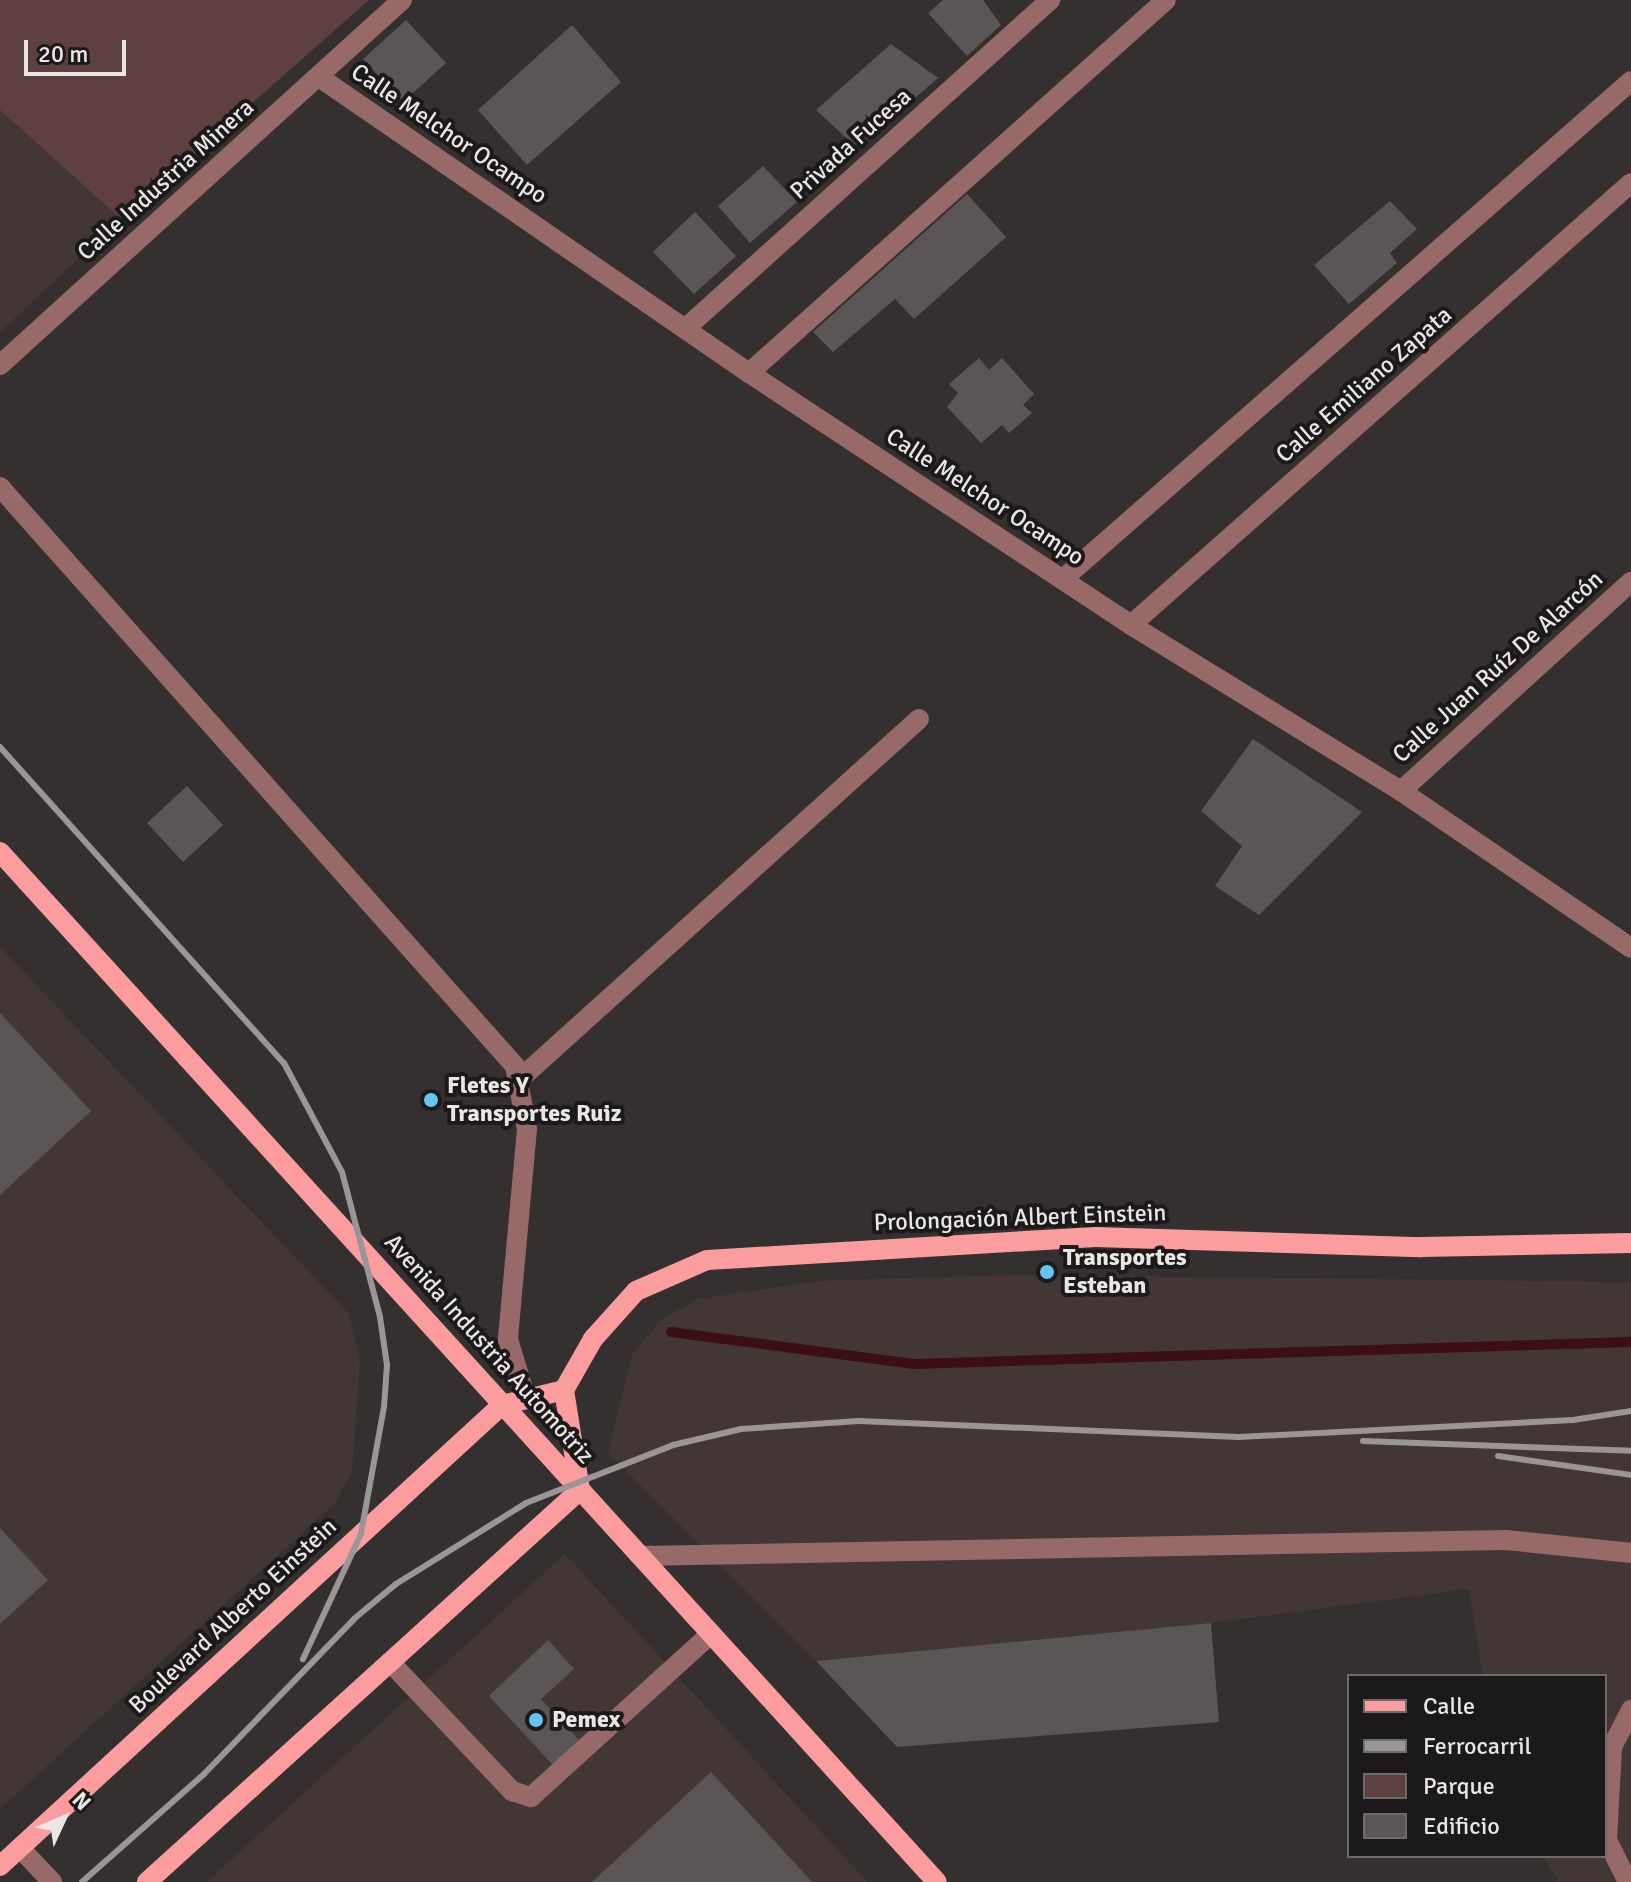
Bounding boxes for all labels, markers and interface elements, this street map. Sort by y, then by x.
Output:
scale bar [28,24,130,74]
text: 20 m [38,39,88,69]
street label: Calle Melchor Ocampo [346,58,552,210]
street label: Privada Fucesa [785,82,917,206]
street label: Calle Industria Minera [72,93,260,267]
street label: Calle Emiliano Zapata [1270,301,1458,469]
street label: Calle Melchor Ocampo [881,422,1089,572]
street label: Calle Juan Ruíz De Alarcón [1387,565,1609,769]
place label: Fletes Y Transportes Ruiz [447,1072,621,1128]
marker: Fletes Y Transportes Ruiz [422,1091,440,1109]
street label: Prolongación Albert Einstein [873,1199,1167,1237]
street label: Avenida Industria Automotriz [378,1228,600,1470]
place label: Transportes Esteban [1063,1244,1187,1300]
marker: Transportes Esteban [1038,1263,1056,1281]
street label: Boulevard Alberto Einstein [123,1512,343,1720]
legend [1347,1674,1607,1858]
text: Calle [1423,1691,1475,1721]
place label: Pemex [552,1706,620,1734]
marker: Pemex [527,1711,545,1729]
text: Ferrocarril [1423,1731,1532,1761]
text: Parque [1423,1771,1495,1801]
north arrow [24,1778,104,1858]
text: N [67,1786,97,1816]
text: Edificio [1423,1811,1500,1841]

